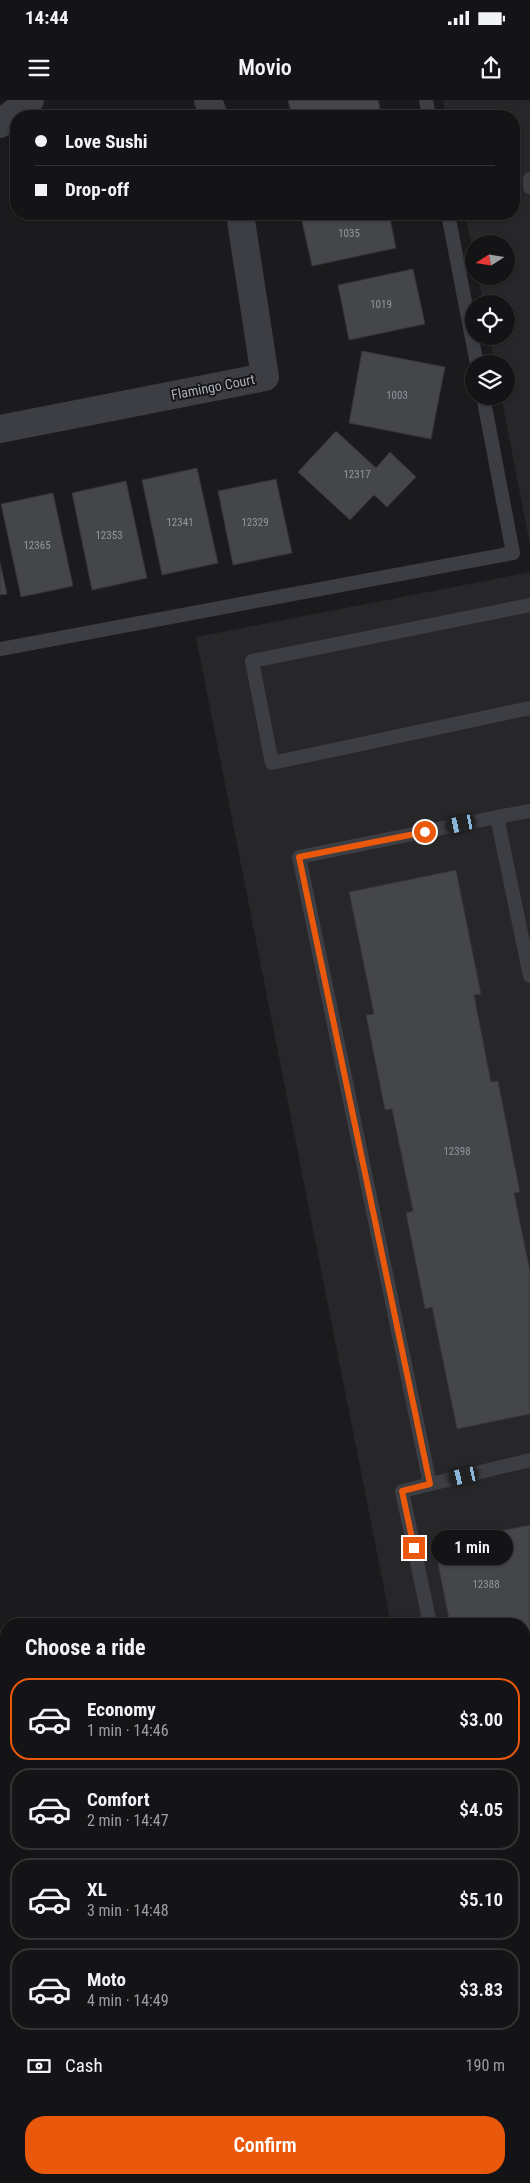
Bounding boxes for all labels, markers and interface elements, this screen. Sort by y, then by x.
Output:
text: 14:44 [25,6,69,29]
icon: menu [25,54,53,82]
icon: share [477,54,505,82]
text: Movio [238,55,292,80]
text: Love Sushi [65,130,148,153]
text: Drop-off [65,178,129,201]
house number: 1035 [338,227,360,240]
north arrow [465,235,515,285]
map controls [465,235,515,405]
button: locate [465,295,515,345]
house number: 1019 [370,298,392,311]
button: layers [465,355,515,405]
street label: Flamingo Court [170,371,256,403]
house number: 1003 [386,389,408,402]
house number: 12317 [343,468,371,481]
house number: 12341 [166,516,194,529]
house number: 12329 [241,516,269,529]
house number: 12353 [95,529,123,542]
house number: 12365 [23,539,51,552]
car [444,814,477,834]
route start [414,821,436,843]
house number: 12398 [443,1145,471,1158]
car [447,1465,480,1487]
callout: 1 min [432,1530,514,1566]
route end [403,1537,425,1559]
text: 1 min [454,1538,490,1557]
house number: 12388 [472,1578,500,1591]
text: Choose a ride [25,1635,146,1660]
icon: car [27,1697,72,1742]
text: Economy [87,1698,156,1721]
text: $3.00 [459,1708,503,1731]
text: 1 min · 14:46 [87,1721,169,1740]
icon: car [27,1787,72,1832]
text: Comfort [87,1788,150,1811]
text: $4.05 [459,1798,503,1821]
text: 2 min · 14:47 [87,1811,169,1830]
icon: car [27,1877,72,1922]
text: XL [87,1878,107,1901]
text: $5.10 [459,1888,503,1911]
text: 3 min · 14:48 [87,1901,169,1920]
icon: car [27,1967,72,2012]
text: Moto [87,1968,126,1991]
text: $3.83 [459,1978,503,2001]
text: 4 min · 14:49 [87,1991,169,2010]
icon: cash [25,2052,53,2080]
text: Cash [65,2054,103,2077]
text: 190 m [466,2056,505,2075]
button: Confirm [25,2116,505,2174]

